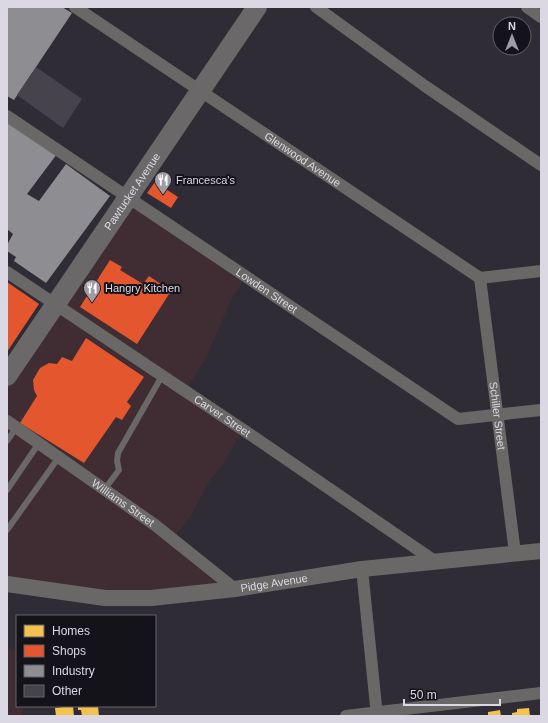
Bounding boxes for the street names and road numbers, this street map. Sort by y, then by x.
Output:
street label: Glenwood Avenue [262,130,343,189]
street label: Pawtucket Avenue [102,151,162,232]
street label: Lowden Street [234,266,300,315]
street label: Schiller Street [487,381,508,451]
street label: Carver Street [192,393,253,439]
street label: Williams Street [90,477,157,529]
street label: Pidge Avenue [240,572,308,594]

